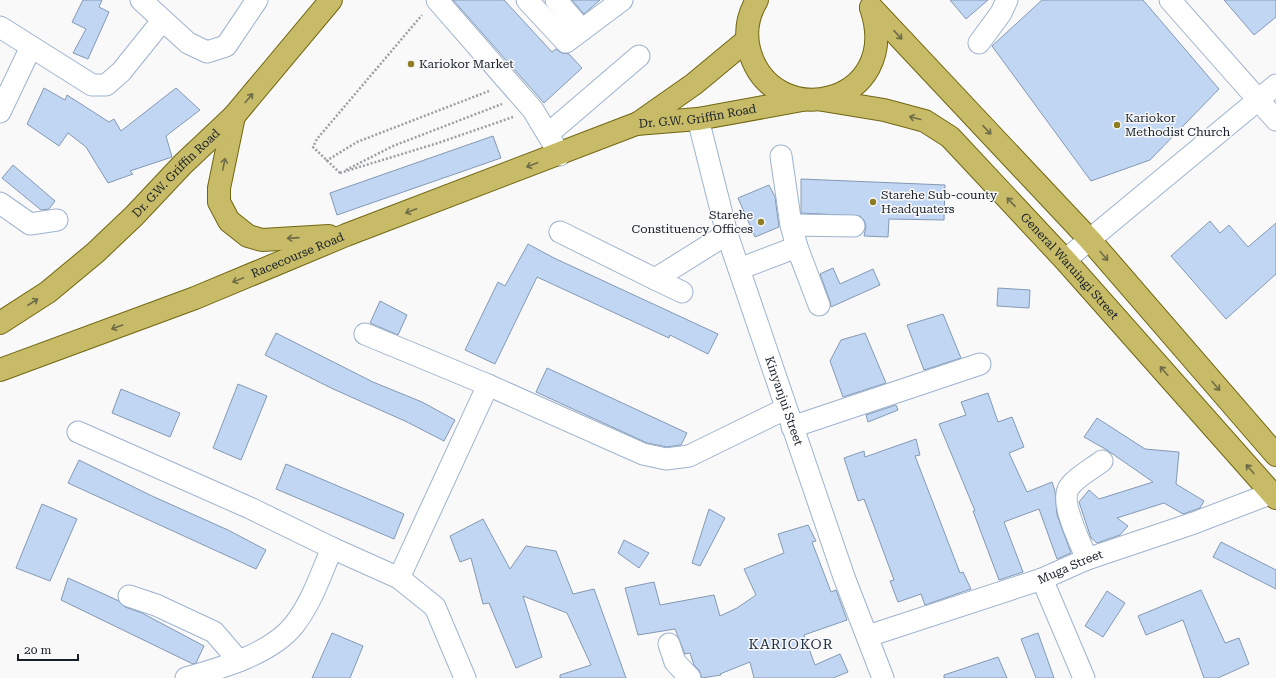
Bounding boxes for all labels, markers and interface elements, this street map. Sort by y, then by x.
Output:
one-way arrow [893,30,903,40]
place label: Kariokor Market [419,57,514,71]
marker: Kariokor Market [406,59,416,69]
one-way arrow [245,93,254,103]
street label: Dr. G.W. Griffin Road [638,101,758,131]
place label: Kariokor Methodist Church [1125,111,1231,139]
one-way arrow [908,114,921,121]
marker: Kariokor Methodist Church [1112,120,1122,130]
one-way arrow [982,125,992,135]
street label: Dr. G.W. Griffin Road [129,126,223,220]
one-way arrow [220,158,228,171]
one-way arrow [527,162,539,170]
place label: Starehe Sub-county Headquaters [881,188,998,216]
marker: Starehe Sub-county Headquaters [868,197,878,207]
one-way arrow [1006,197,1016,207]
one-way arrow [405,207,417,215]
place label: Starehe Constituency Offices [631,208,753,236]
street label: General Waruingi Street [1018,210,1122,323]
marker: Starehe Constituency Offices [756,217,766,227]
street label: Racecourse Road [249,230,346,281]
one-way arrow [287,235,300,242]
one-way arrow [1099,251,1108,261]
one-way arrow [232,277,244,284]
one-way arrow [27,298,38,306]
one-way arrow [111,323,123,331]
street label: Kinyanjui Street [762,354,806,448]
one-way arrow [1160,366,1169,377]
one-way arrow [1212,381,1221,391]
one-way arrow [1246,464,1255,474]
street label: Muga Street [1036,547,1105,587]
scale bar [18,636,78,662]
district label: KARIOKOR [749,636,833,652]
text: 20 m [24,643,51,657]

